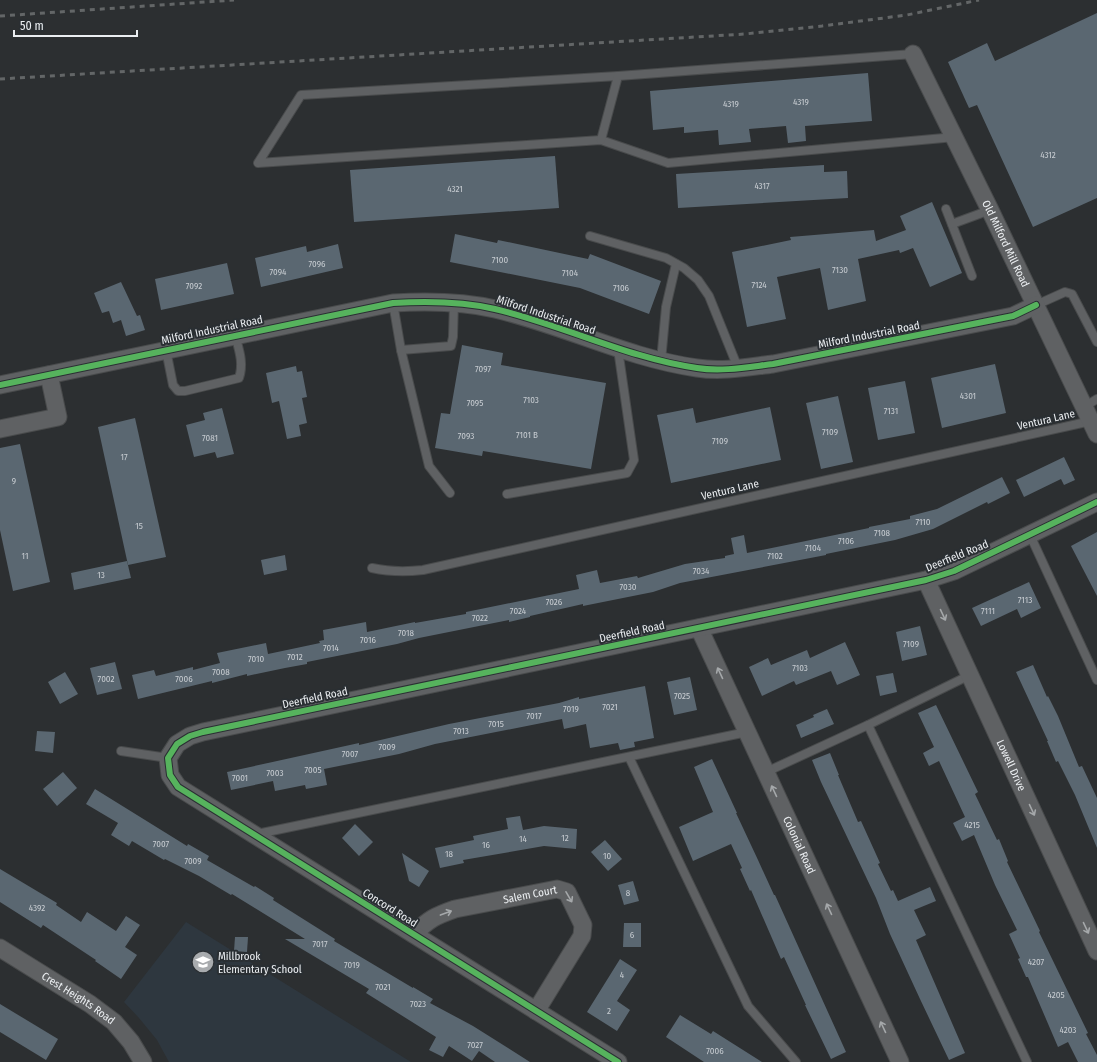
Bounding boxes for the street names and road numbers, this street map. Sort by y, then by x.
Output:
street label: Old Milford Mill Road [980,198,1032,289]
street label: Milford Industrial Road [495,293,597,337]
street label: Milford Industrial Road [160,313,264,347]
street label: Milford Industrial Road [817,319,921,351]
street label: Ventura Lane [1016,407,1076,433]
street label: Ventura Lane [700,477,760,503]
street label: Deerfield Road [924,538,990,574]
street label: Deerfield Road [598,619,666,645]
street label: Deerfield Road [281,685,349,711]
street label: Lowell Drive [994,738,1029,793]
street label: Colonial Road [781,814,818,876]
street label: Salem Court [502,883,558,906]
street label: Concord Road [360,886,420,930]
street label: Crest Heights Road [39,969,117,1027]

